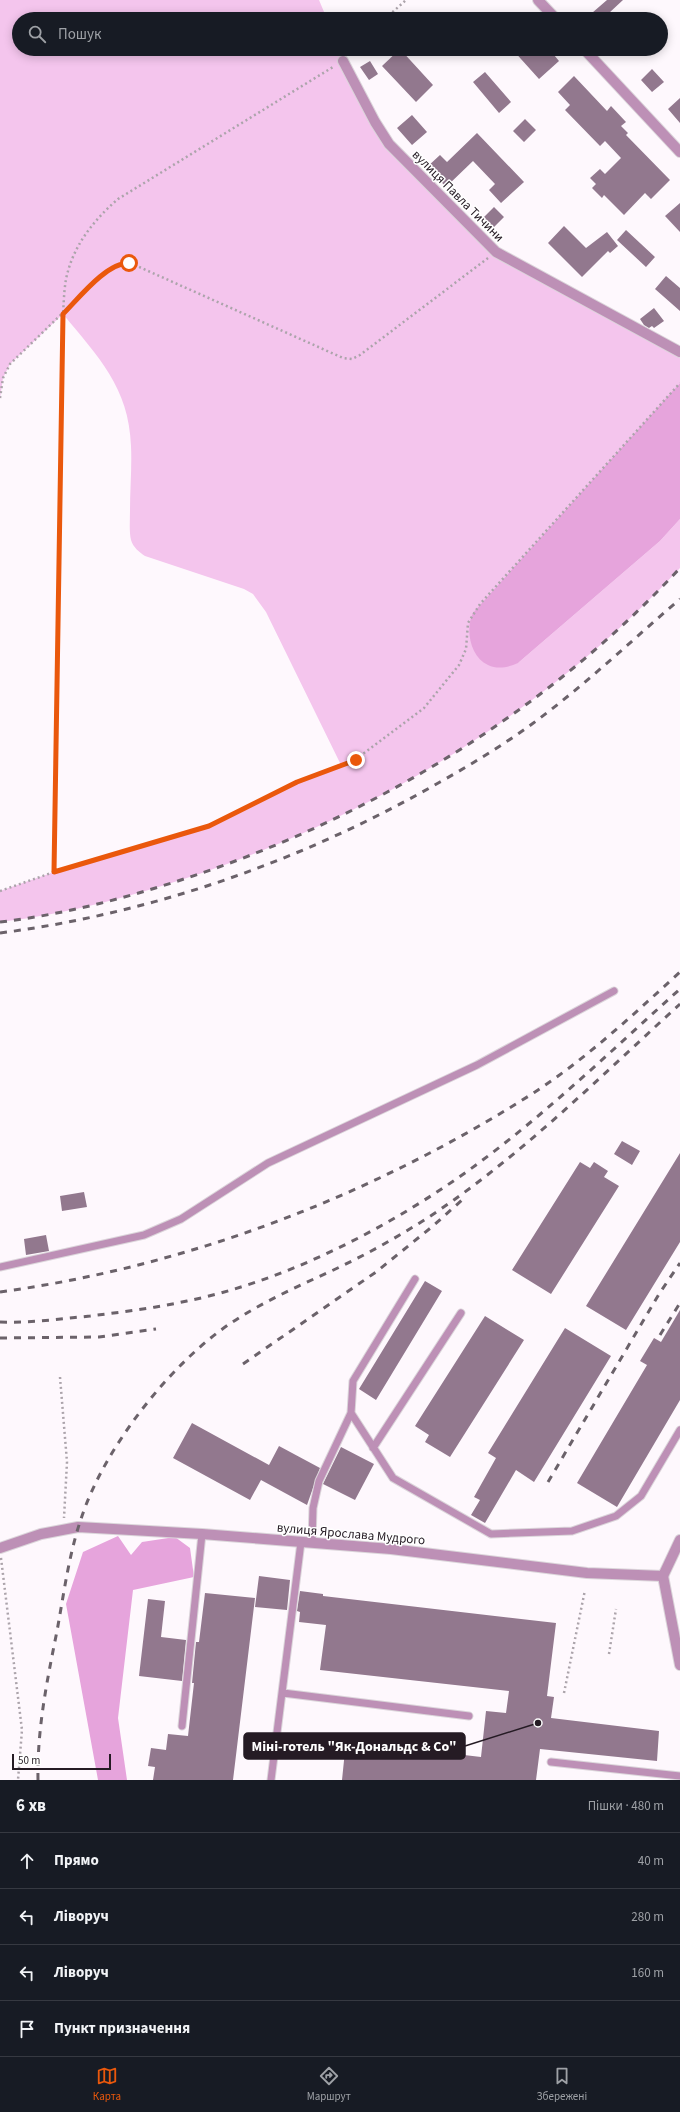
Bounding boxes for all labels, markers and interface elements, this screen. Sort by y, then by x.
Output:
search box [12,12,668,56]
icon: search [26,23,48,45]
text: Пошук [58,24,101,45]
street label: вулиця Павла Тичини [408,146,508,246]
route start [120,254,138,272]
route end [347,751,365,769]
street label: вулиця Ярослава Мудрого [276,1519,426,1549]
callout: Міні-готель "Як-Дональдс & Co" [244,1733,465,1759]
text: Міні-готель "Як-Дональдс & Co" [252,1737,457,1757]
scale bar [12,1752,111,1771]
text: 50 m [18,1753,40,1768]
text: 6 хв [16,1794,46,1818]
text: Пішки · 480 m [588,1797,664,1815]
icon: ahead [16,1850,38,1872]
text: Прямо [54,1850,99,1871]
text: 40 m [638,1852,664,1870]
icon: left [16,1906,38,1928]
text: Ліворуч [54,1906,109,1927]
text: 280 m [631,1908,664,1926]
icon: left [16,1962,38,1984]
text: Ліворуч [54,1962,109,1983]
text: 160 m [631,1964,664,1982]
icon: arrive [16,2018,38,2040]
text: Пункт призначення [54,2018,190,2039]
tab: Карта [93,2065,121,2104]
tab: Маршрут [307,2065,351,2104]
tab: Збережені [536,2065,587,2104]

